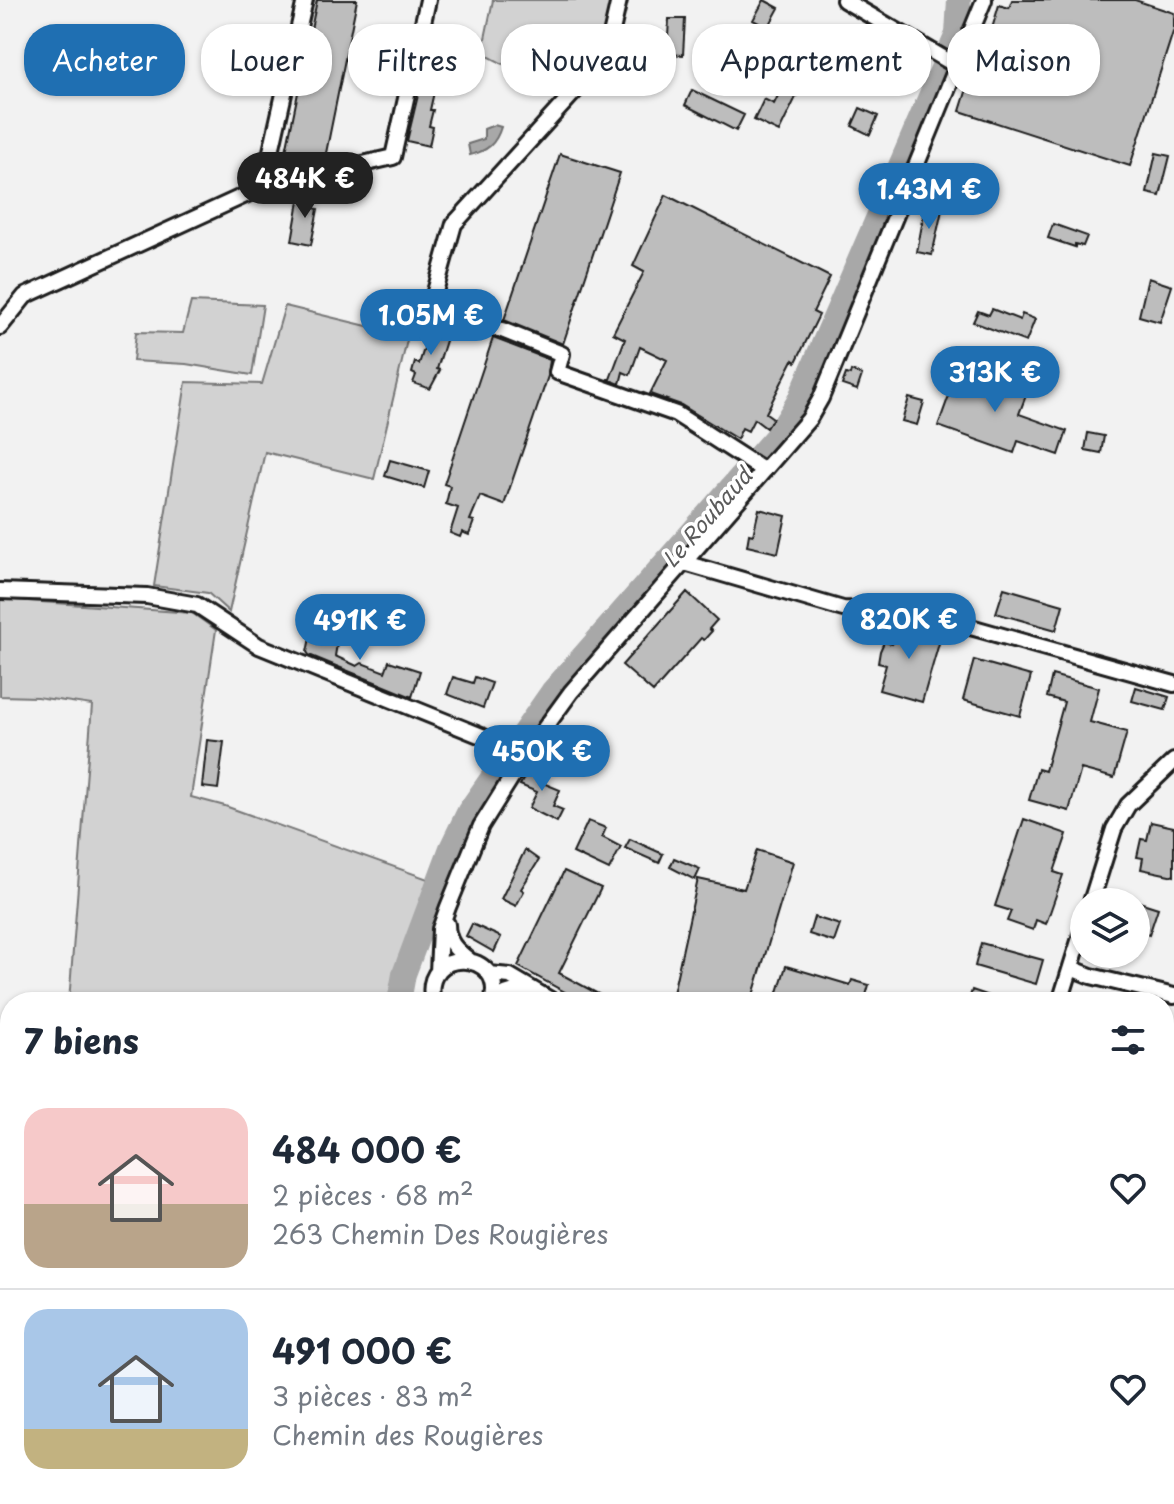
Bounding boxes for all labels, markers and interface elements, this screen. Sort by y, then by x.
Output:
chip: Acheter [24,24,185,96]
chip: Louer [201,24,332,96]
chip: Filtres [348,24,485,96]
chip: Nouveau [501,24,676,96]
chip: Appartement [692,24,931,96]
chip: Maison [947,24,1100,96]
pin: 484K € [240,152,370,220]
text: 484K € [255,158,355,197]
pin: 1.43M € [855,163,1003,231]
text: 1.43M € [877,169,981,208]
pin: 1.05M € [357,289,505,357]
text: 1.05M € [378,295,484,334]
pin: 313K € [930,346,1060,414]
text: 313K € [949,352,1041,391]
water label: Le Roubaud [653,458,760,574]
pin: 820K € [844,593,974,661]
pin: 491K € [295,594,425,662]
text: 820K € [860,599,958,638]
text: 491K € [313,600,407,639]
pin: 450K € [477,725,607,793]
text: 450K € [492,731,592,770]
map controls [1070,888,1150,968]
button: layers [1070,888,1150,968]
text: 7 biens [24,1014,139,1066]
icon: filters [1106,1018,1150,1062]
text: 484 000 € [272,1123,462,1175]
icon: home [88,1140,184,1236]
icon: heart [1106,1166,1150,1210]
text: 2 pièces · 68 m² [272,1175,474,1214]
text: 263 Chemin Des Rougières [272,1214,608,1253]
text: 491 000 € [272,1324,452,1376]
icon: home [88,1341,184,1437]
icon: heart [1106,1367,1150,1411]
text: 3 pièces · 83 m² [272,1376,473,1415]
text: Chemin des Rougières [272,1415,543,1454]

